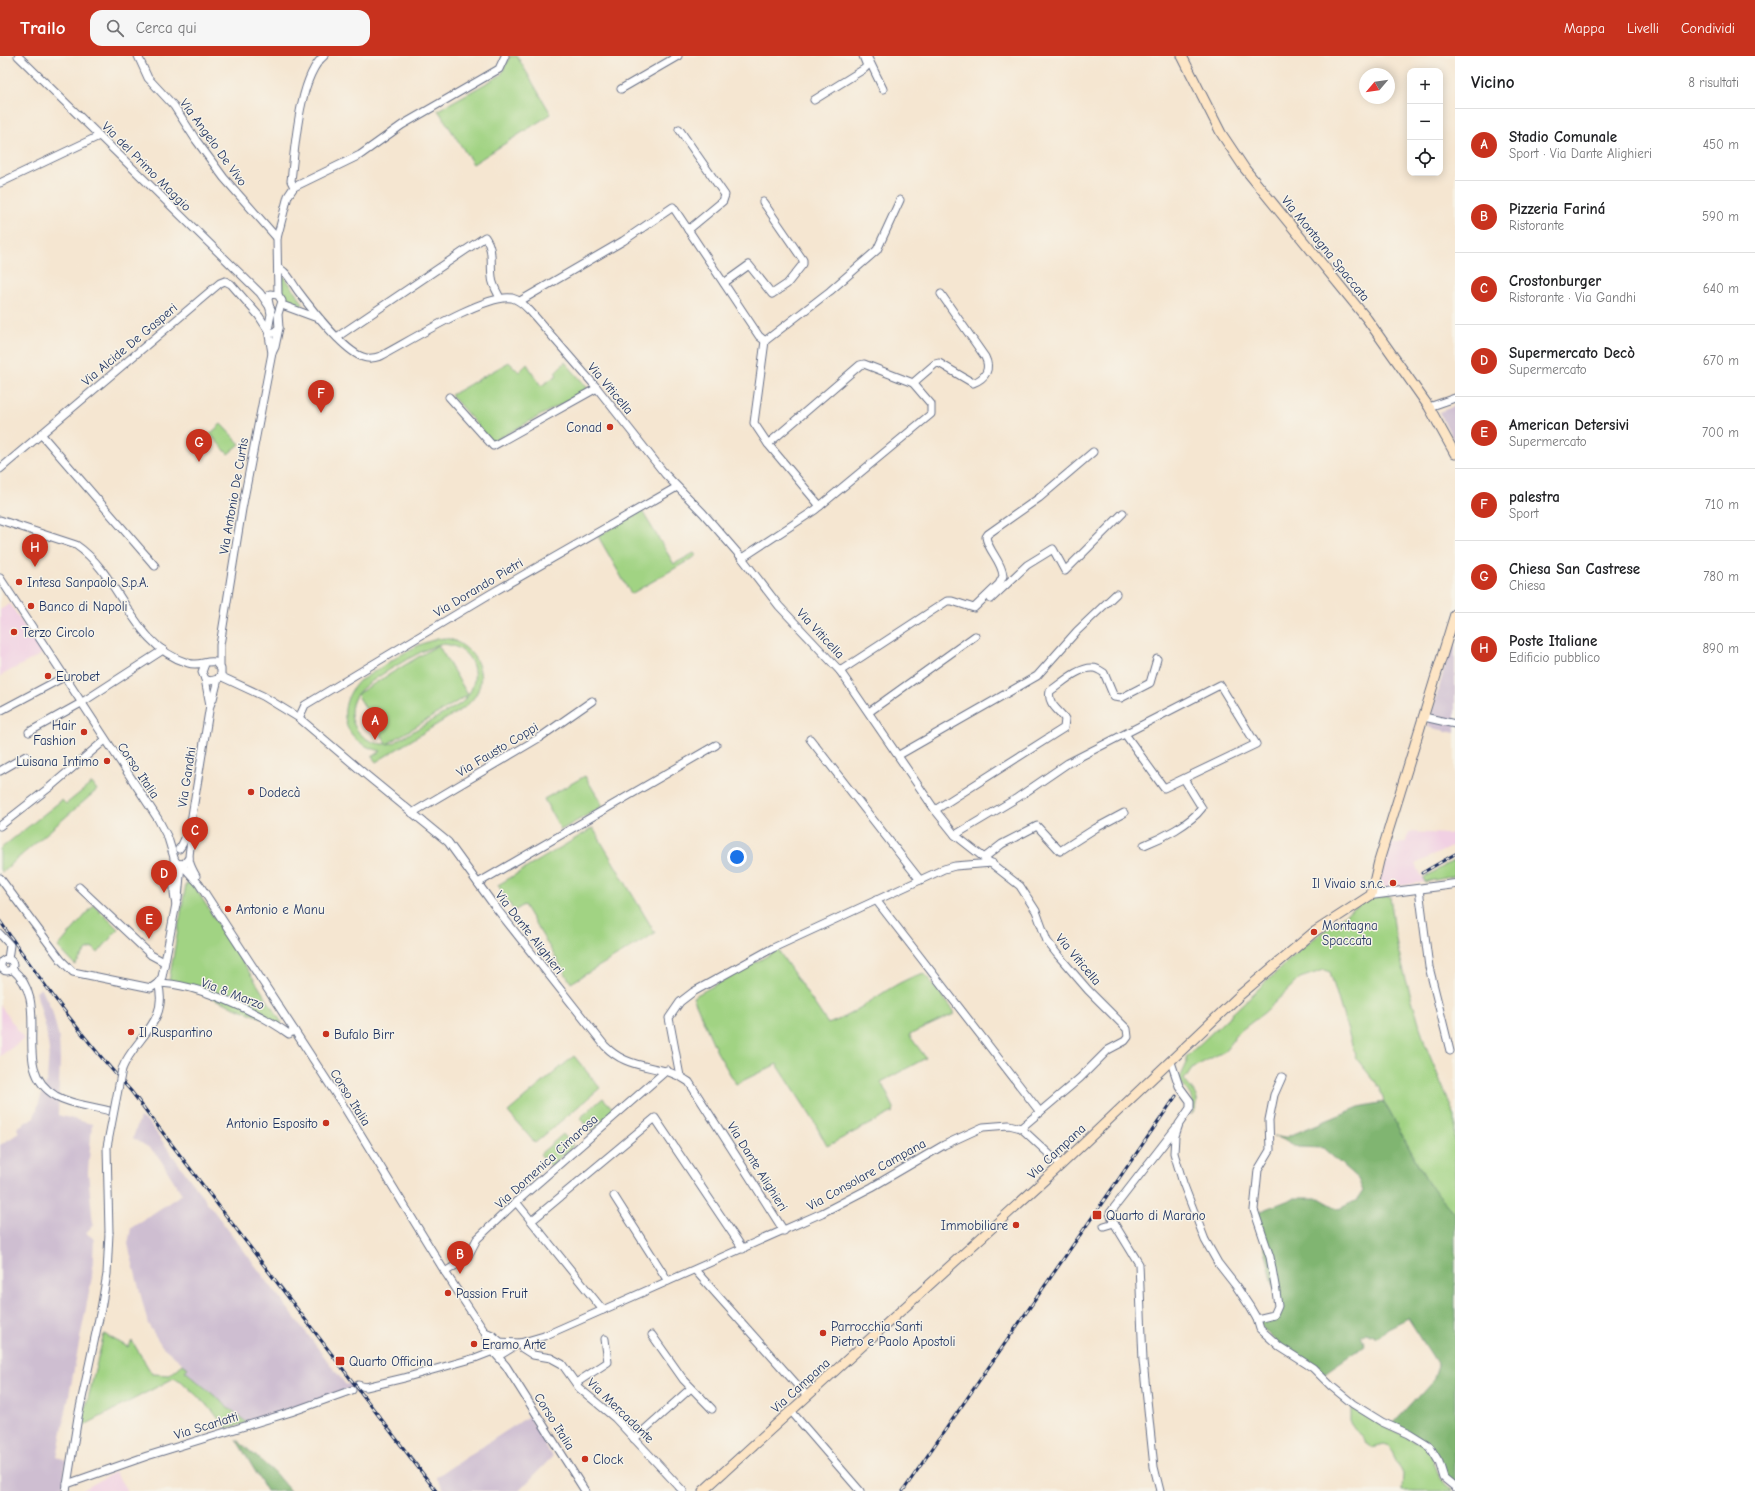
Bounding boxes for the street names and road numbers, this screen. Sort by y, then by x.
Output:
street label: Via Angelo De Vivo [177,96,250,189]
street label: Via del Primo Maggio [99,119,195,214]
street label: Via Montagna Spaccata [1279,193,1373,304]
street label: Via Alcide De Gasperi [78,300,180,389]
street label: Via Viticella [585,359,637,417]
street label: Via Antonio De Curtis [216,437,251,556]
street label: Via Dorando Pietri [431,555,526,620]
street label: Via Viticella [794,605,848,661]
street label: Via Fausto Coppi [454,719,541,780]
street label: Corso Italia [114,739,163,801]
street label: Via Gandhi [174,746,199,808]
street label: Via Dante Alighieri [492,887,567,977]
street label: Via Viticella [1053,930,1105,988]
street label: Via 8 Marzo [199,974,267,1013]
street label: Corso Italia [327,1066,374,1128]
street label: Via Domenica Cimarosa [492,1111,601,1211]
street label: Via Dante Alighieri [724,1119,791,1214]
street label: Via Campana [1024,1121,1088,1182]
street label: Via Consolare Campana [804,1136,928,1213]
street label: Via Campana [768,1355,833,1416]
street label: Via Mercadante [584,1375,657,1446]
street label: Corso Italia [531,1390,578,1452]
street label: Via Scarlatti [172,1409,240,1442]

